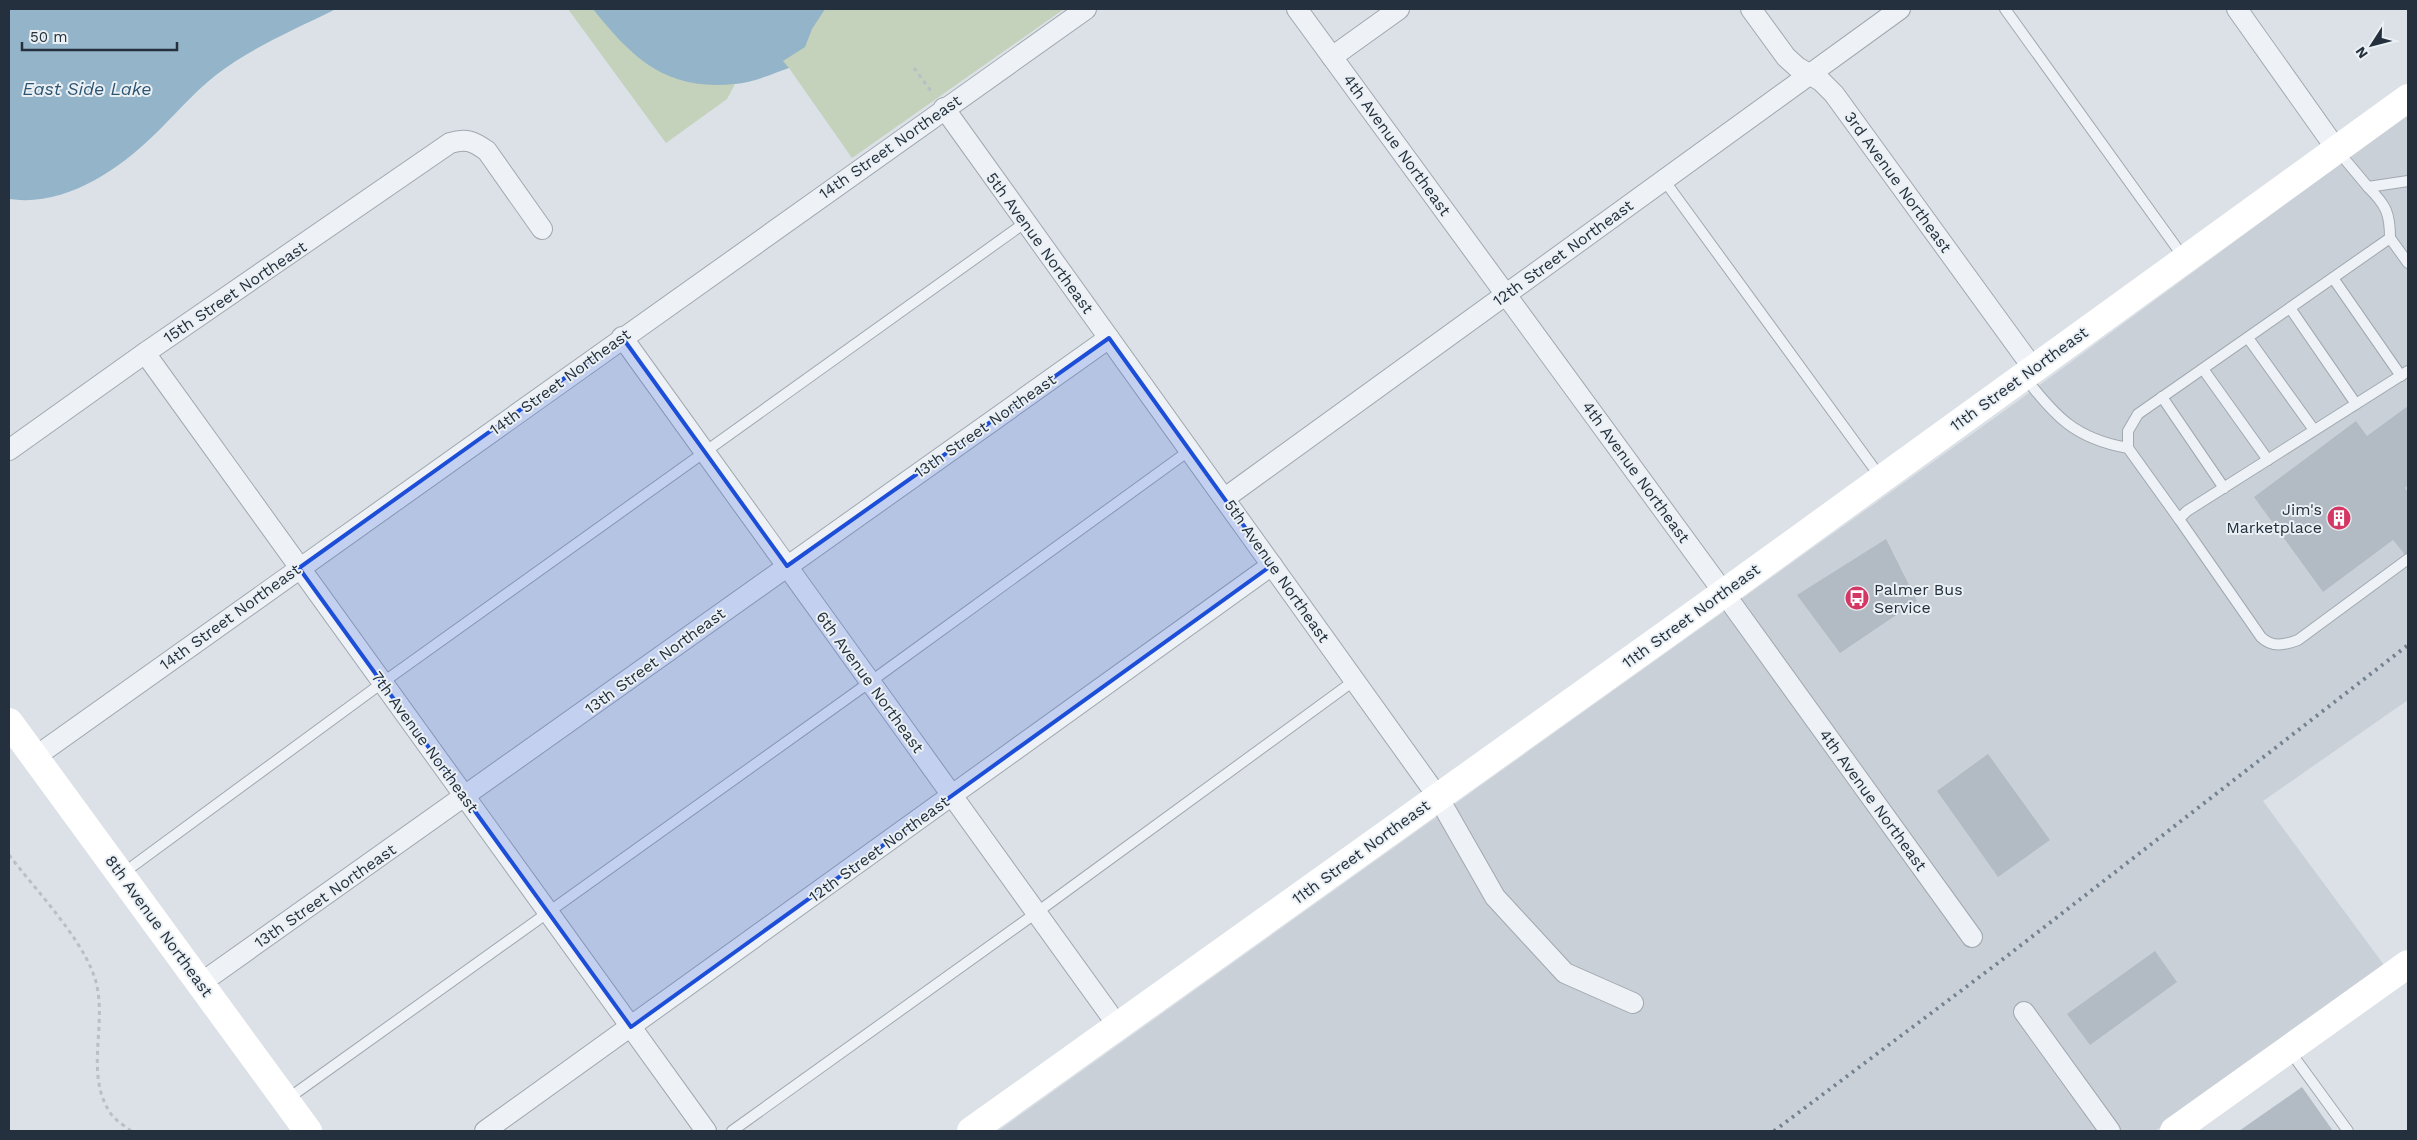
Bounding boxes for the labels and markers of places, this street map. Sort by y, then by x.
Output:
place label: Jim's Marketplace [2226,500,2322,537]
building icon: Jim's Marketplace [2326,505,2352,531]
place label: Palmer Bus Service [1874,580,1963,617]
bus stop icon: Palmer Bus Service [1844,585,1870,611]

